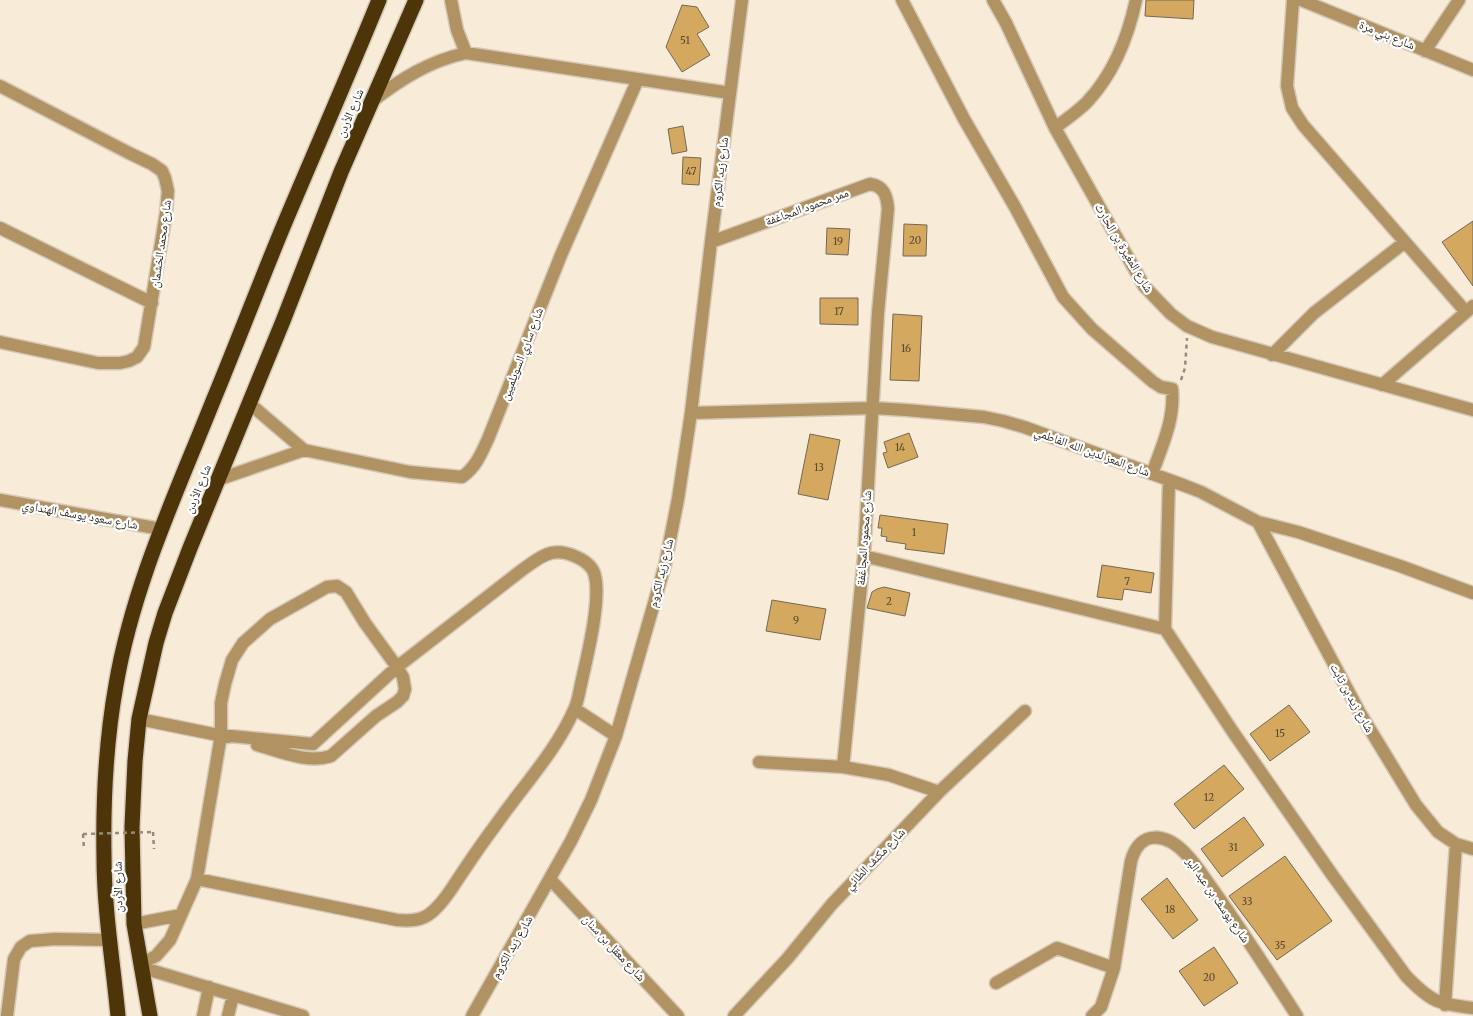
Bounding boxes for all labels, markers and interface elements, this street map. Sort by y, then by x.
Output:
street label: شارع بني مرة [1356,17,1417,55]
house number: 51 [680,34,690,47]
street label: شارع الأردن [333,86,367,140]
street label: شارع زيد الكروم [708,136,732,208]
house number: 47 [686,165,697,178]
street label: ممر محمود المجاغفة [763,185,851,229]
street label: شارع محمد الخشمان [147,199,175,289]
street label: شارع المغيرة بن الحارث [1091,200,1157,296]
house number: 20 [909,234,921,247]
house number: 19 [833,235,843,248]
street label: شارع ساري السويلميين [497,305,549,403]
house number: 17 [834,305,844,318]
house number: 16 [901,342,911,355]
street label: شارع المعز لدين الله الفاطمي [1031,424,1152,482]
house number: 14 [895,441,905,454]
house number: 13 [814,461,824,474]
street label: شارع الأردن [181,462,215,516]
street label: شارع محمود المجاغفة [853,490,875,586]
street label: شارع سعود يوسف الهنداوي [21,497,139,535]
house number: 1 [912,526,917,539]
street label: شارع زيد الكروم [645,537,677,609]
house number: 7 [1124,575,1130,588]
house number: 2 [886,595,892,608]
house number: 9 [793,614,799,627]
street label: شارع زيد بن ثابت [1326,661,1378,735]
house number: 15 [1275,727,1285,740]
house number: 12 [1204,791,1214,804]
street label: شارع مكنف الطائي [841,824,910,895]
house number: 31 [1228,841,1238,854]
street label: شارع يوسف بن عبد البر [1182,853,1254,946]
street label: شارع الأردن [110,861,126,913]
house number: 33 [1242,895,1253,908]
house number: 18 [1165,903,1175,916]
street label: شارع معقل بن سنان [579,911,649,985]
street label: شارع زيد الكروم [488,913,537,981]
house number: 35 [1274,939,1286,952]
house number: 20 [1203,971,1215,984]

